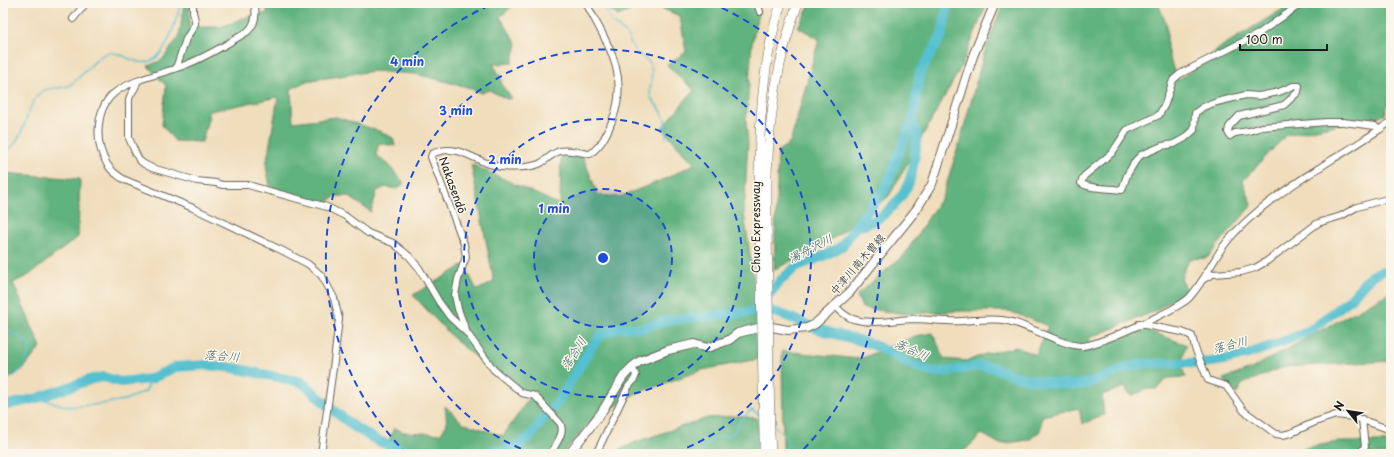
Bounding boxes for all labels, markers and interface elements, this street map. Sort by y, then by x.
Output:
scale bar [1240,26,1327,52]
text: 100 m [1246,30,1283,48]
text: 4 min [390,52,424,70]
text: 3 min [439,101,473,119]
text: 2 min [488,150,522,168]
street label: Nakasendō [435,154,471,216]
street label: Chuo Expressway [747,181,764,273]
text: 1 min [538,199,570,217]
water label: 湯舟沢川 [785,229,835,267]
street label: 中津川南木曽線 [825,229,889,299]
centre of rings [596,251,610,265]
water label: 落合川 [1210,331,1250,357]
water label: 落合川 [556,333,590,373]
water label: 落合川 [892,333,932,365]
water label: 落合川 [203,344,241,366]
north arrow [1328,391,1368,431]
text: N [1329,397,1349,414]

